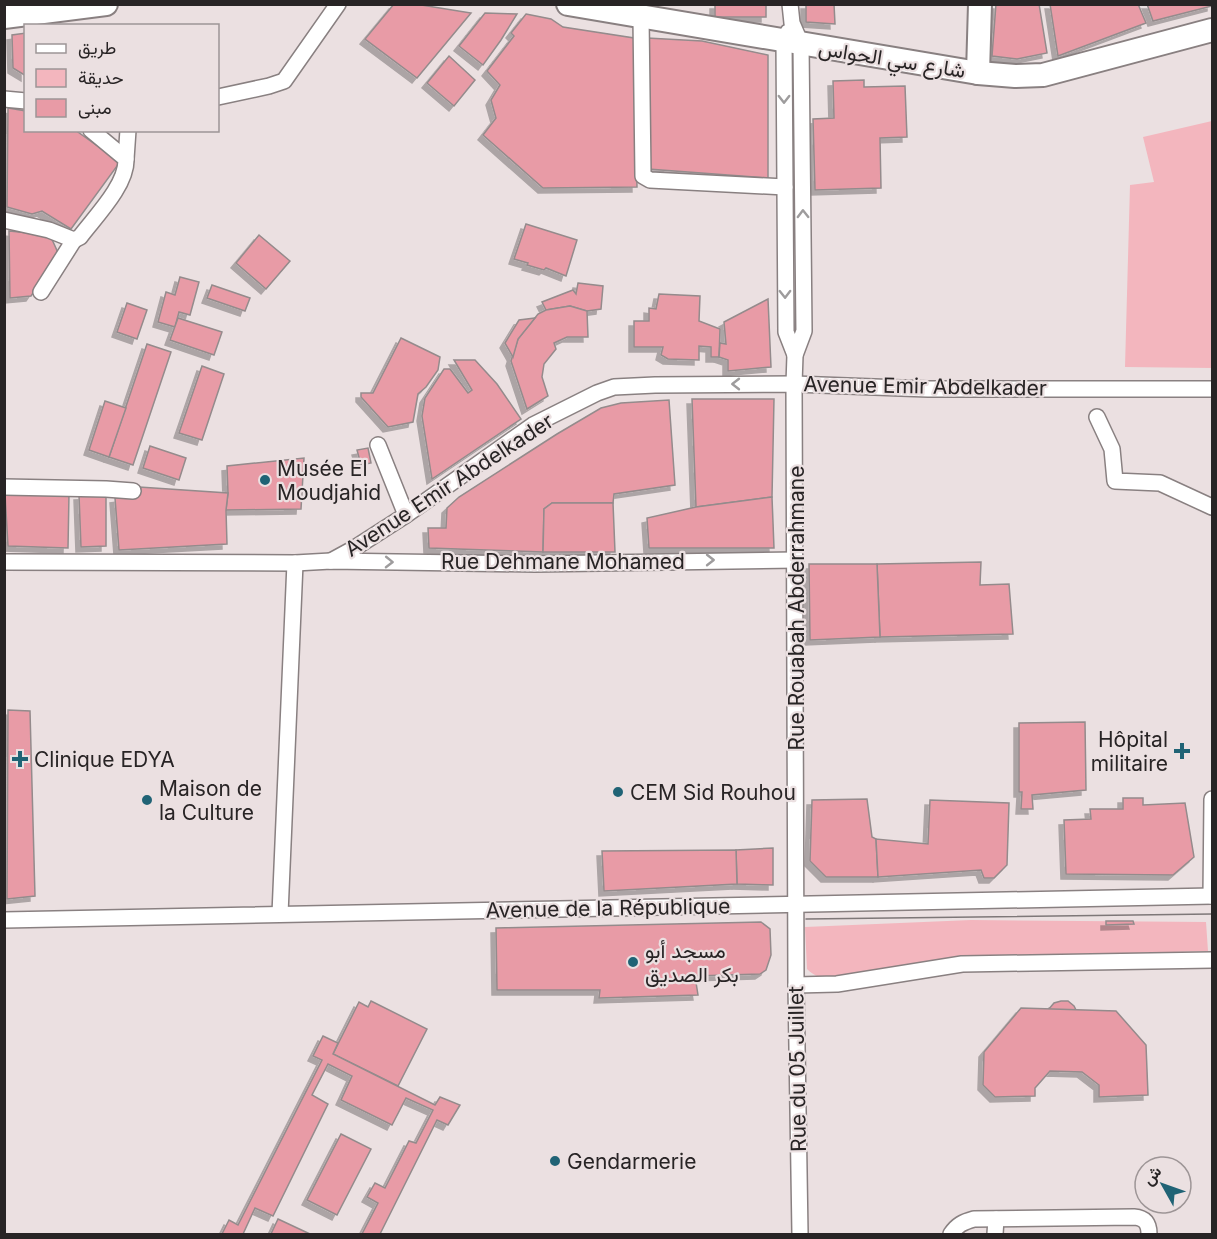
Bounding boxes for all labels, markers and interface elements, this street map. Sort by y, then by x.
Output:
legend [24,24,219,132]
street label: شارع سي الحواس [816,35,967,88]
text: طريق [78,37,116,59]
text: حديقة [78,67,124,88]
one-way arrow [778,95,790,104]
text: مبنى [78,97,112,119]
one-way arrow [797,209,809,218]
one-way arrow [779,290,791,299]
street label: Avenue Emir Abdelkader [803,371,1047,401]
one-way arrow [731,378,740,390]
street label: Avenue Emir Abdelkader [340,408,558,562]
place label: Musée El Moudjahid [277,456,381,505]
street label: Rue Rouabah Abderrahmane [784,466,809,750]
marker: Musée El Moudjahid [258,473,272,487]
street label: Rue Dehmane Mohamed [441,549,685,574]
one-way arrow [706,554,715,567]
one-way arrow [385,556,394,568]
place label: Hôpital militaire [1091,727,1168,776]
marker: Hôpital militaire [1173,742,1191,760]
place label: Clinique EDYA [34,747,175,772]
marker: Clinique EDYA [11,750,29,768]
place label: Maison de la Culture [159,776,262,825]
place label: CEM Sid Rouhou [630,780,796,805]
marker: CEM Sid Rouhou [611,785,625,799]
marker: Maison de la Culture [140,793,154,807]
street label: Avenue de la République [485,893,731,923]
place label: مسجد أبو بكر الصديق [645,938,739,988]
marker: مسجد أبو بكر الصديق [626,955,640,969]
street label: Rue du 05 Juillet [783,986,811,1152]
place label: Gendarmerie [567,1149,696,1174]
marker: Gendarmerie [548,1154,562,1168]
north arrow [1133,1155,1193,1215]
text: ش [1138,1162,1165,1189]

